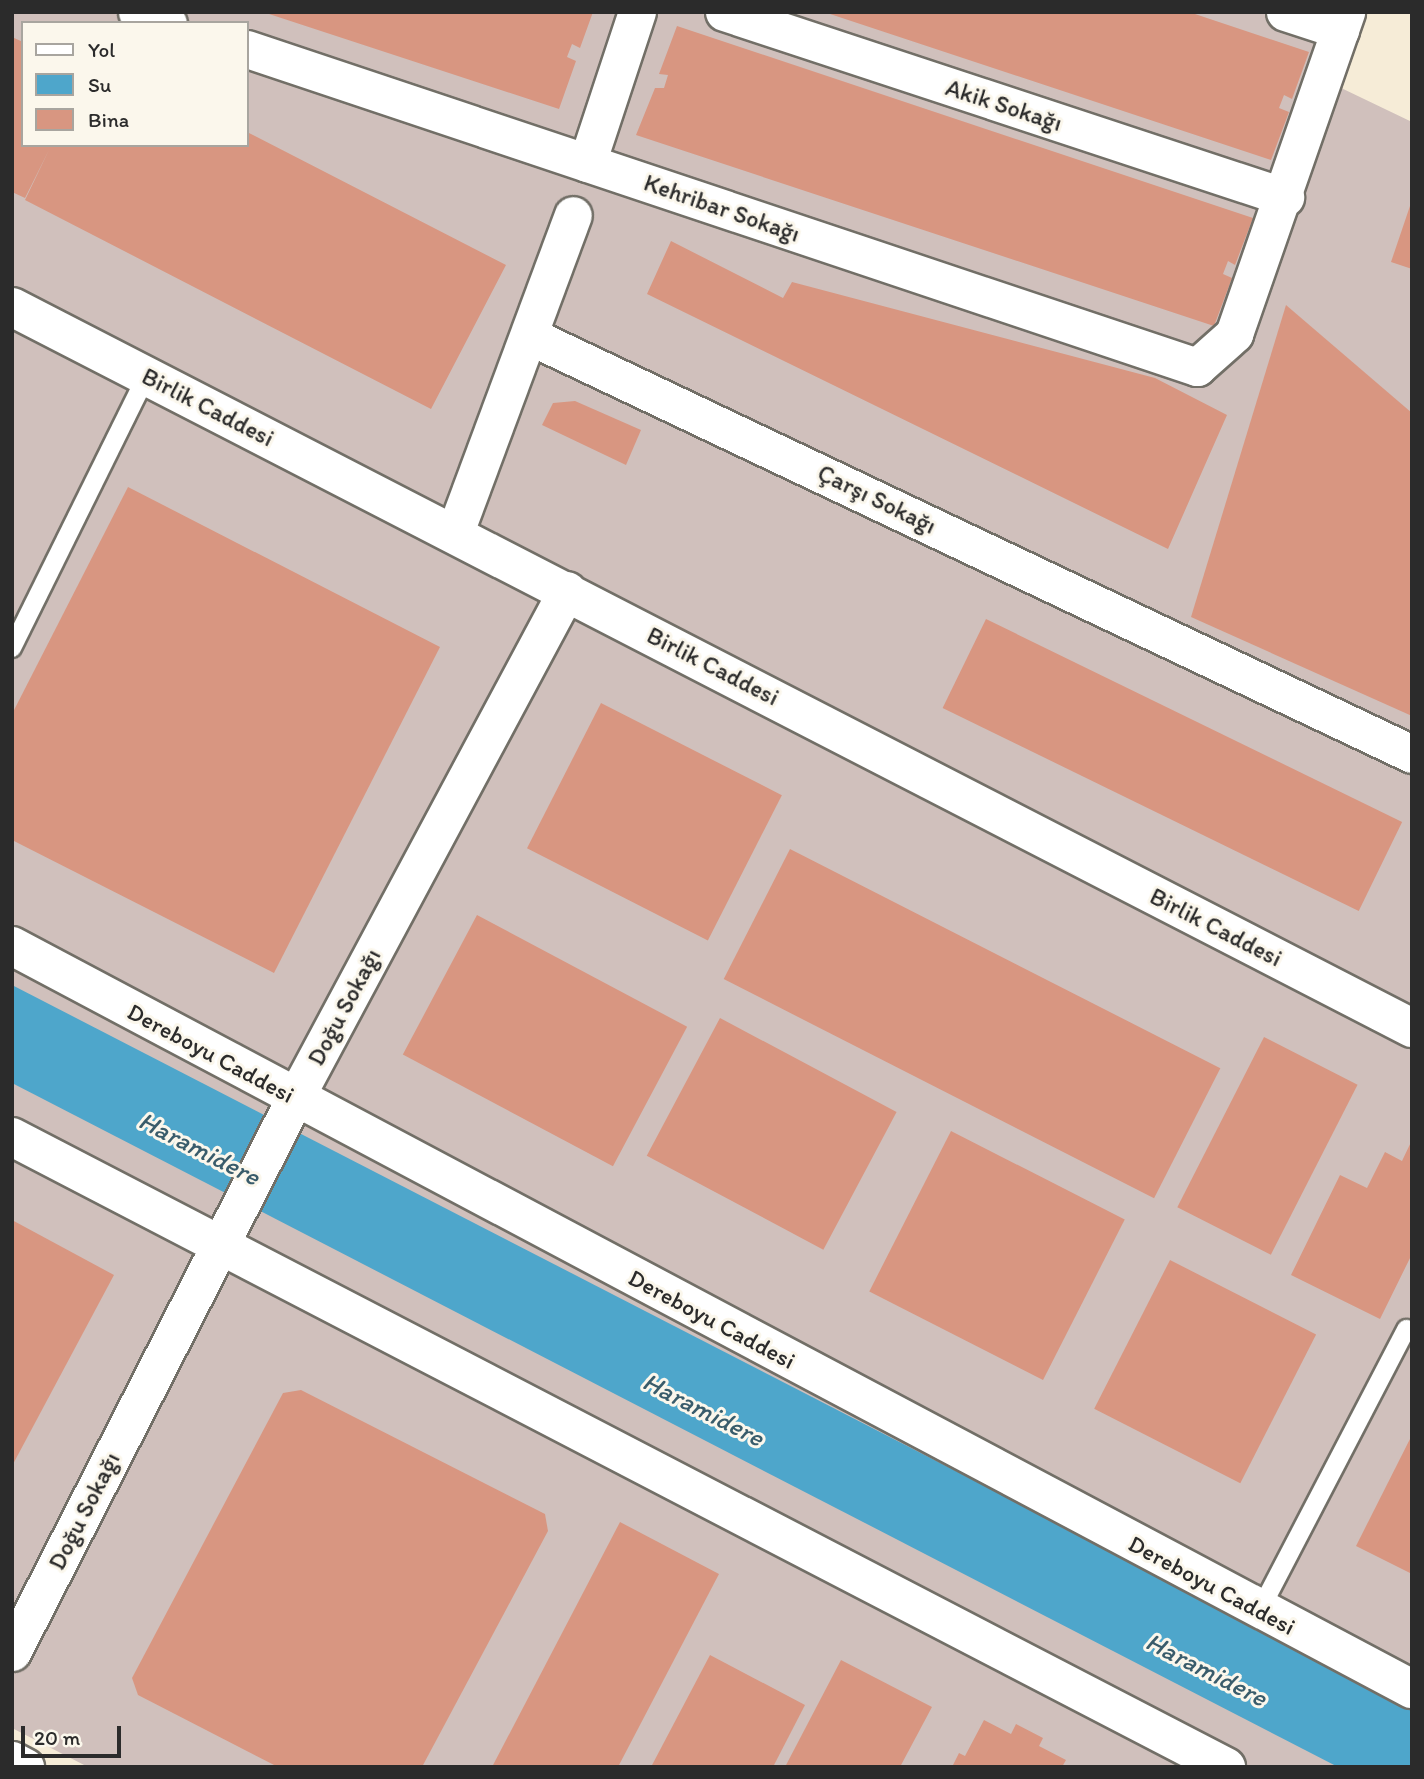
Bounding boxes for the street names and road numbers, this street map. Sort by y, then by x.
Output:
street label: Akik Sokağı [942,73,1066,137]
street label: Kehribar Sokağı [640,168,804,248]
street label: Birlik Caddesi [137,361,279,453]
street label: Çarşı Sokağı [813,458,941,540]
street label: Birlik Caddesi [642,620,784,712]
street label: Birlik Caddesi [1145,881,1287,973]
street label: Doğu Sokağı [301,944,387,1070]
street label: Dereboyu Caddesi [122,997,300,1109]
street label: Dereboyu Caddesi [623,1263,801,1375]
street label: Doğu Sokağı [42,1448,126,1574]
street label: Dereboyu Caddesi [1123,1529,1301,1641]

